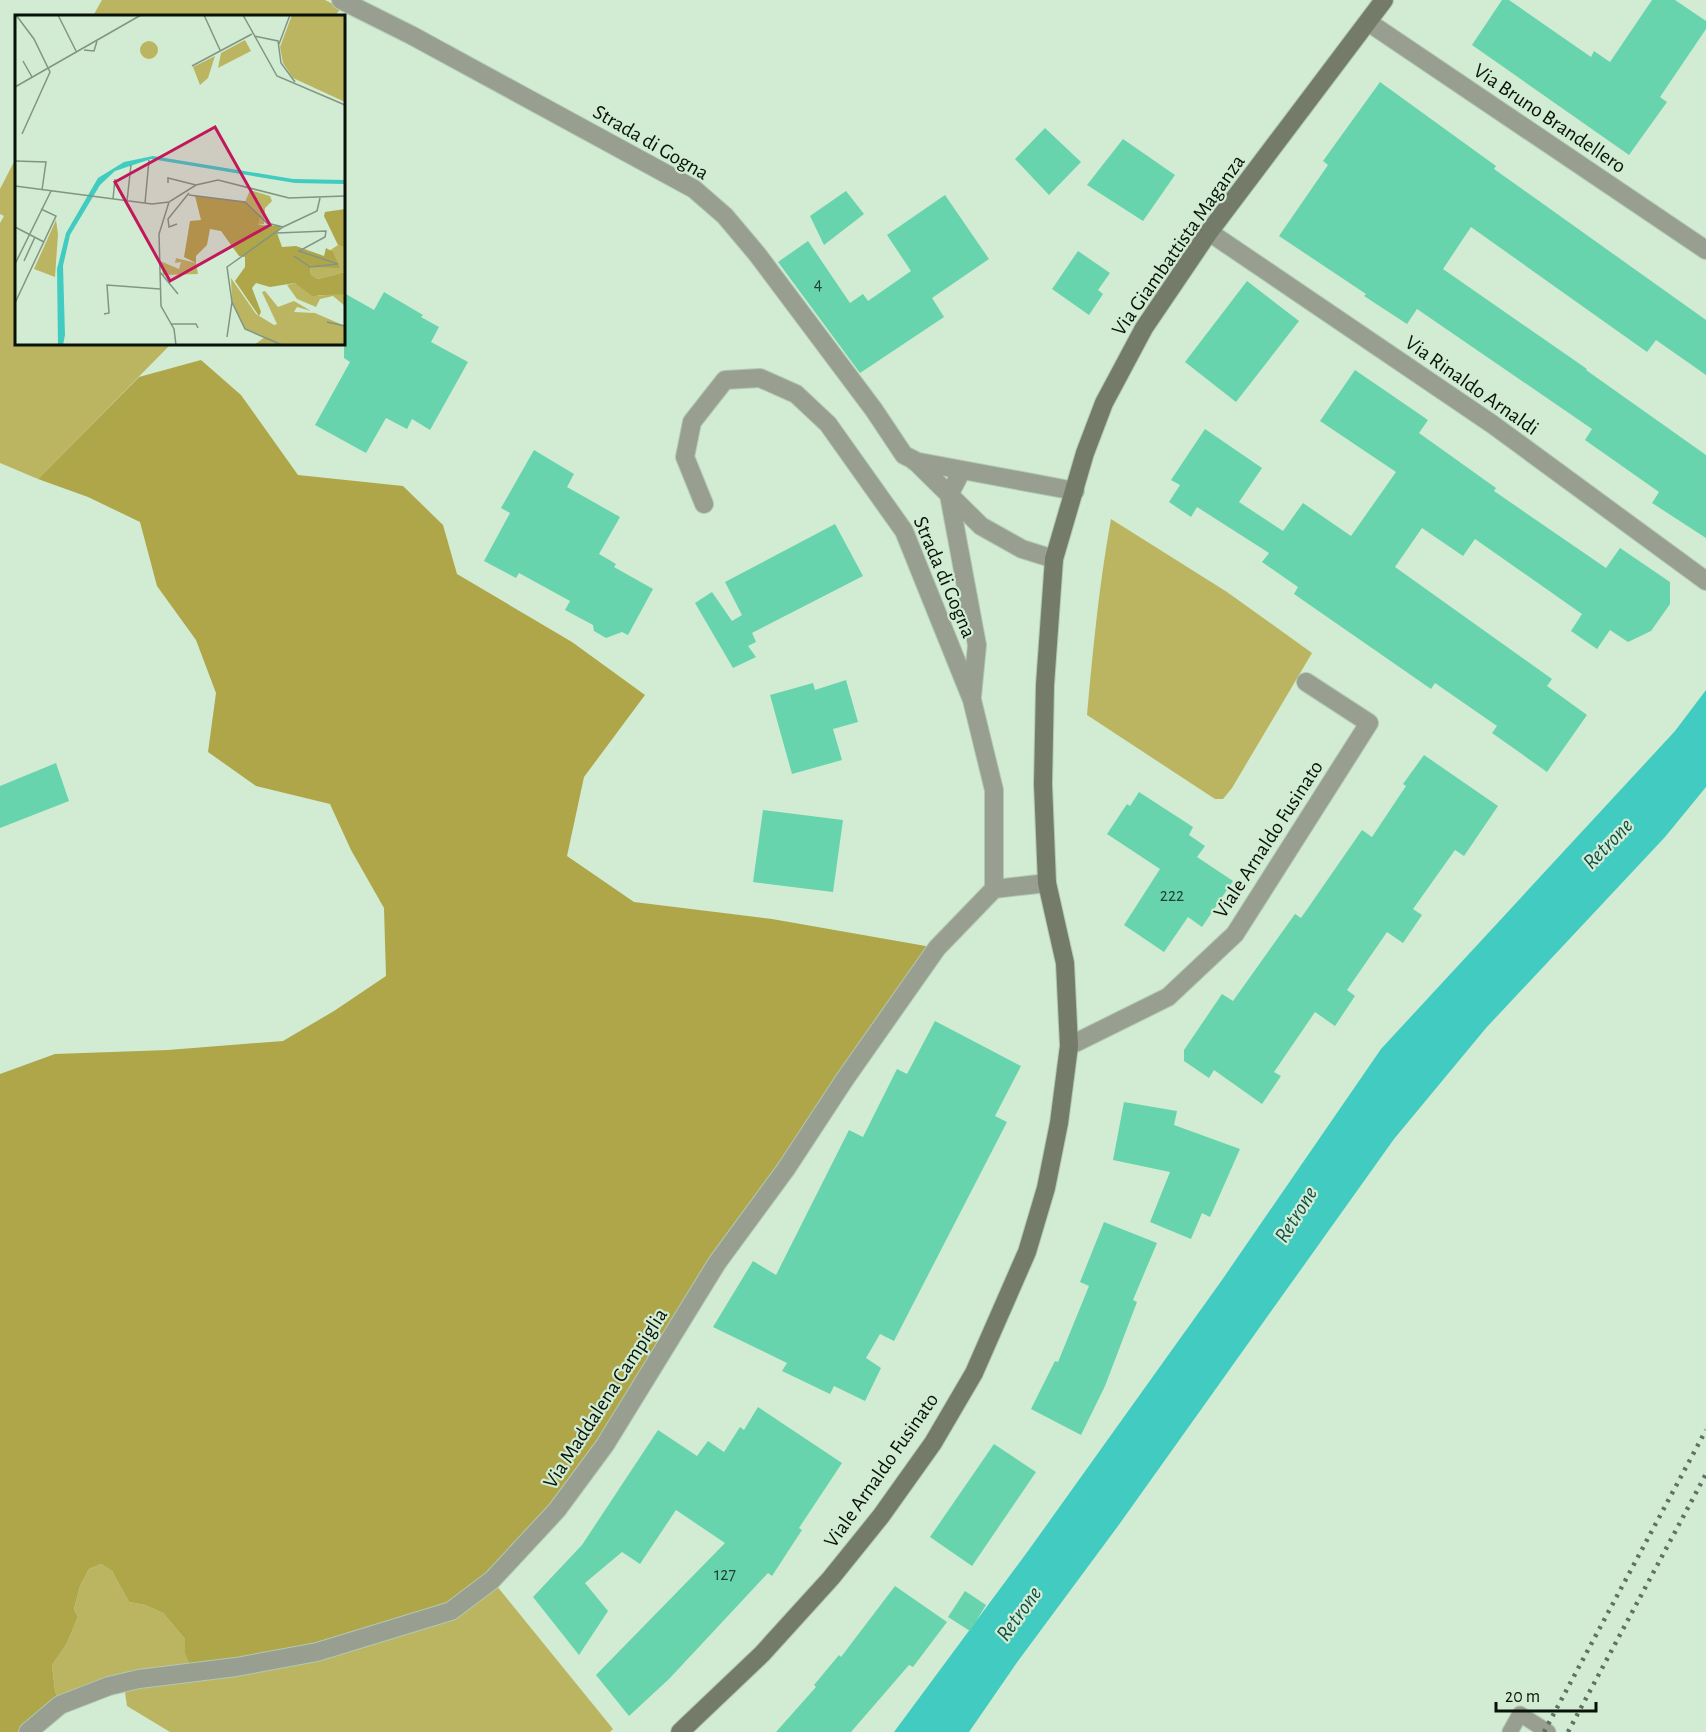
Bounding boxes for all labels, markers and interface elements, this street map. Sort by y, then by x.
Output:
inset map [15,15,345,345]
street label: Via Bruno Brandellero [1470,60,1630,177]
street label: Strada di Gogna [589,101,712,184]
street label: Via Giambattista Maganza [1108,151,1249,340]
house number: 4 [814,276,823,294]
street label: Via Rinaldo Arnaldi [1401,332,1542,439]
street label: Strada di Gogna [910,513,980,641]
street label: Viale Arnaldo Fusinato [1210,757,1327,922]
water label: Retrone [1579,814,1637,873]
house number: 222 [1160,887,1184,905]
water label: Retrone [1270,1183,1321,1246]
street label: Via Maddalena Campiglia [540,1304,671,1492]
street label: Viale Arnaldo Fusinato [820,1389,942,1551]
house number: 127 [714,1566,736,1584]
water label: Retrone [992,1582,1046,1645]
scale bar [1496,1675,1596,1713]
text: 20 m [1505,1688,1540,1706]

